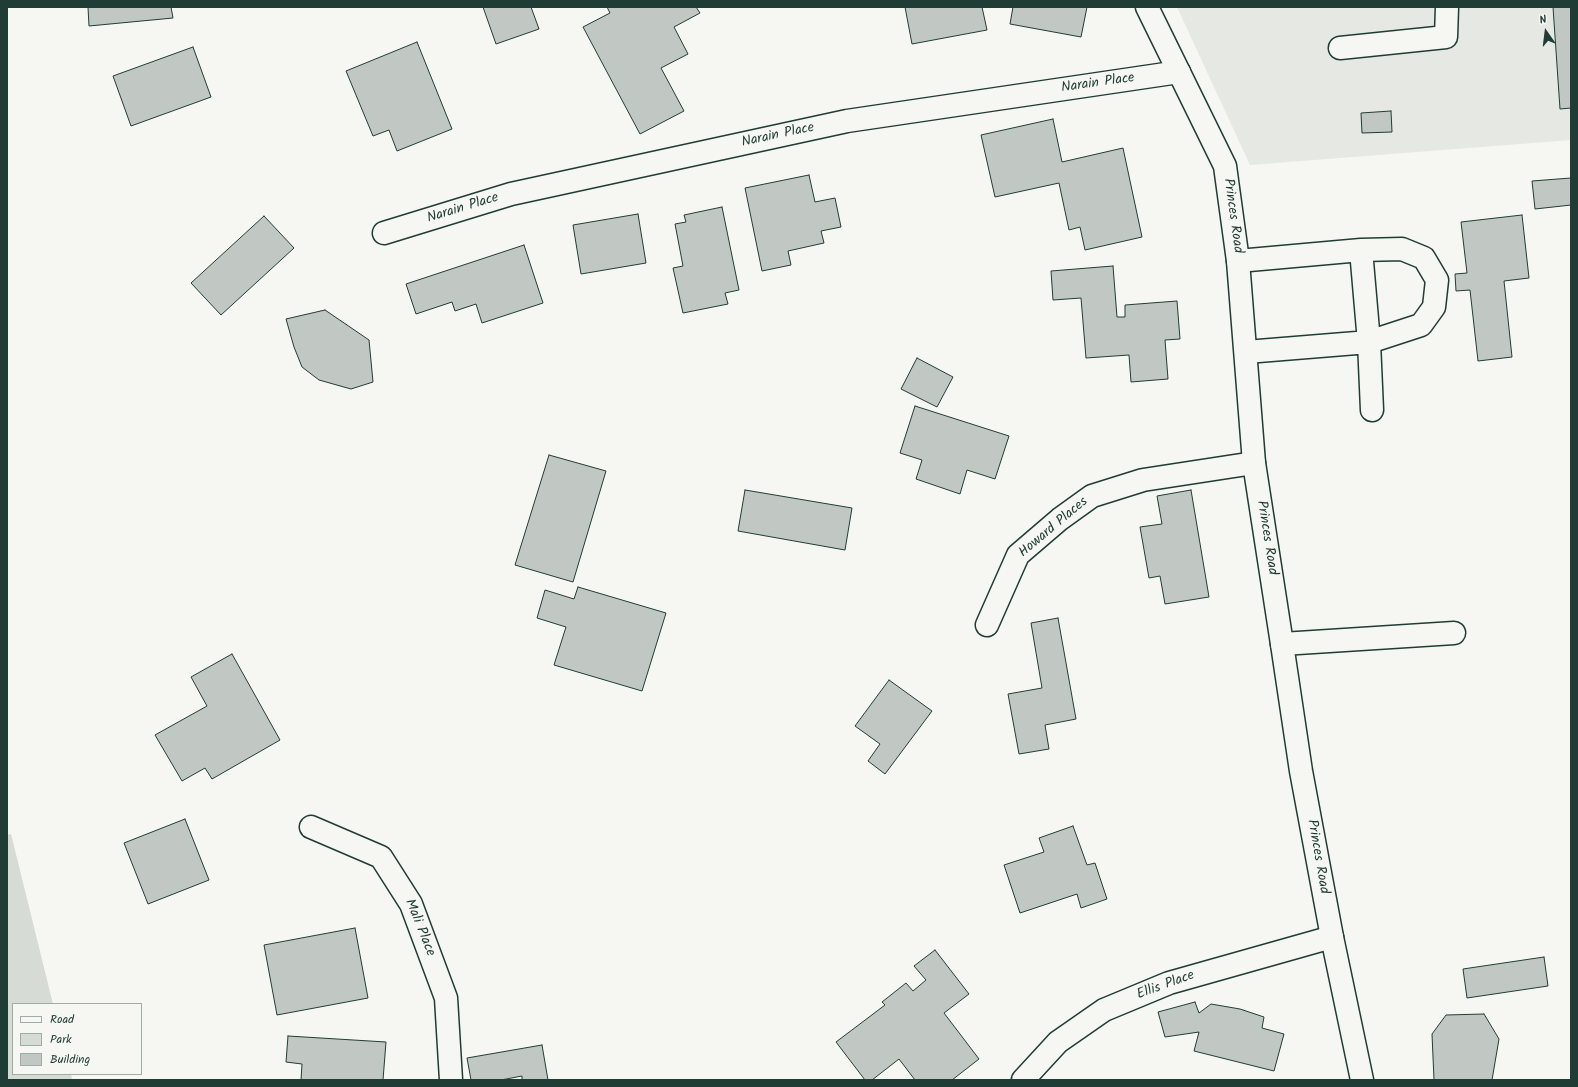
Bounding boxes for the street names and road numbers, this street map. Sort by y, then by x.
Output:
street label: Narain Place [1060,71,1136,97]
street label: Narain Place [740,120,816,152]
street label: Princes Road [1218,178,1246,254]
street label: Narain Place [425,190,501,228]
street label: Howard Places [1016,494,1092,562]
street label: Princes Road [1252,500,1280,576]
street label: Princes Road [1302,819,1332,895]
street label: Mali Place [400,897,438,959]
street label: Ellis Place [1135,968,1197,1004]

